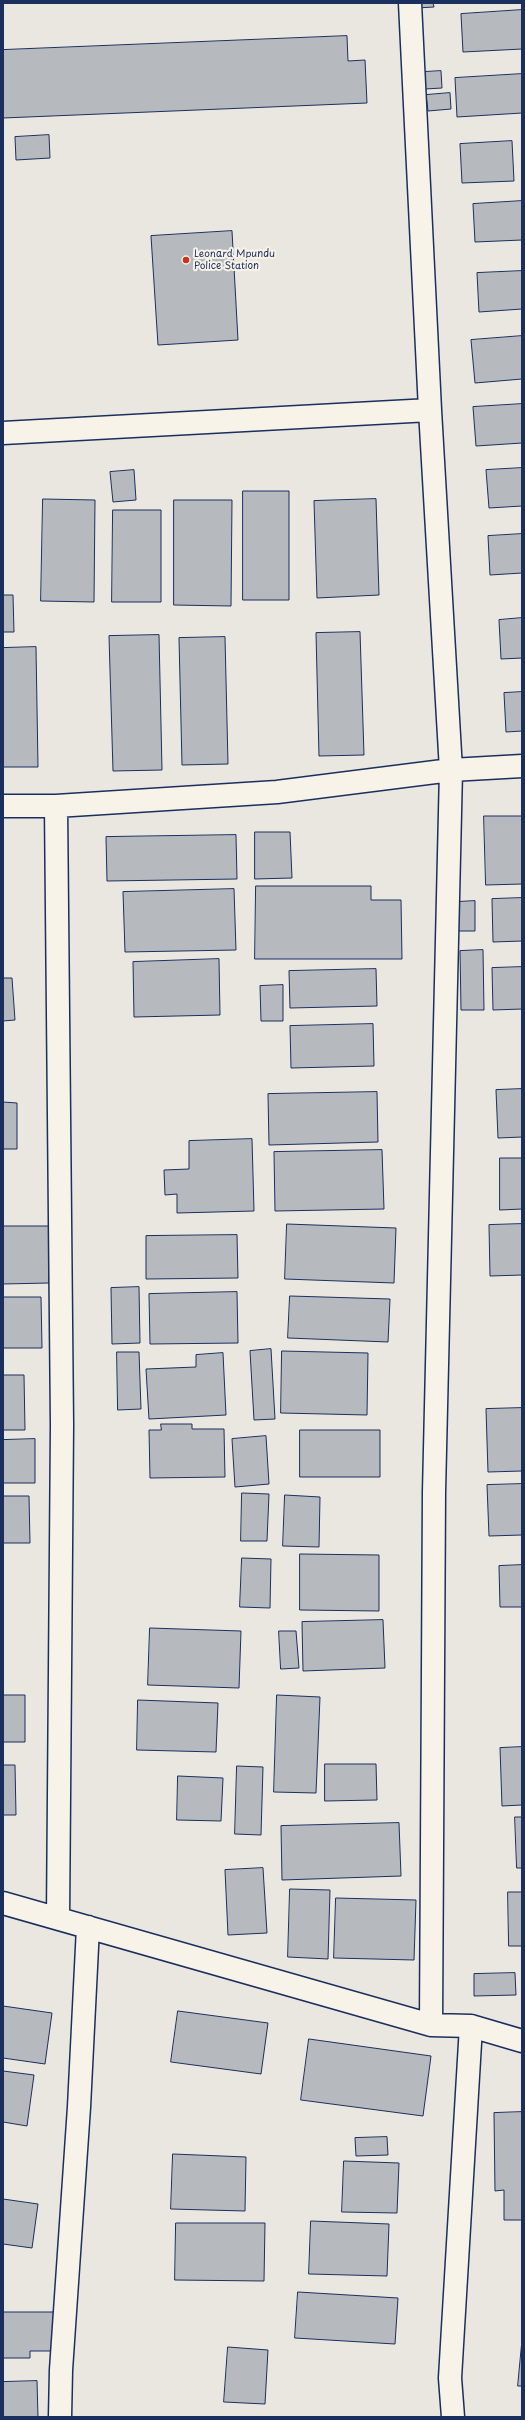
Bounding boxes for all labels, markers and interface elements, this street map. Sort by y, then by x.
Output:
place label: Leonard Mpundu Police Station [194,248,275,272]
marker: Leonard Mpundu Police Station [181,255,191,265]

